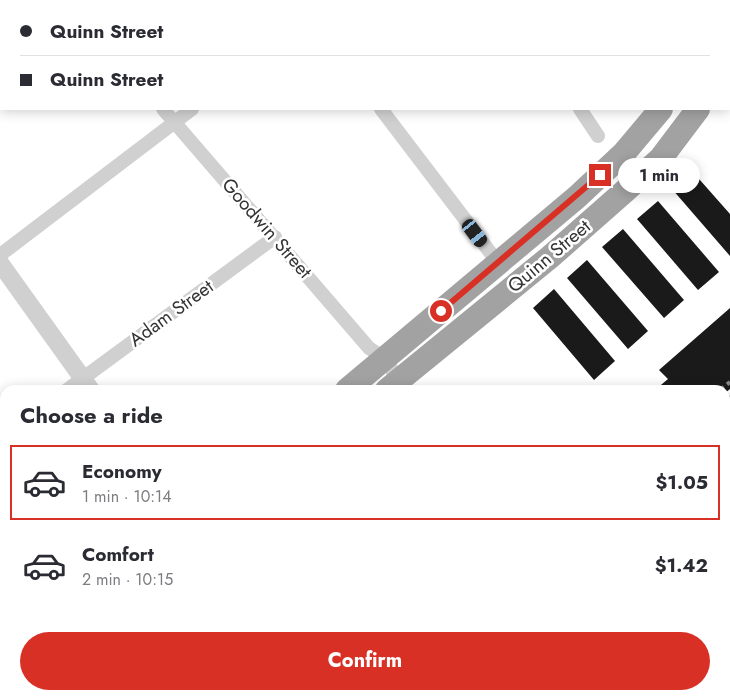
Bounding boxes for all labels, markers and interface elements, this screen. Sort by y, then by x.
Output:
text: Quinn Street [50,18,163,45]
text: Quinn Street [50,66,163,93]
callout: 1 min [618,158,700,192]
route end [589,164,611,186]
text: 1 min [639,164,679,187]
street label: Goodwin Street [216,172,319,284]
street label: Quinn Street [502,213,597,299]
car [459,217,490,249]
street label: Adam Street [123,273,219,353]
route start [430,300,452,322]
text: Choose a ride [20,399,163,431]
text: Economy [82,458,162,485]
icon: car [22,460,67,505]
text: $1.05 [656,469,708,496]
text: 1 min · 10:14 [82,485,172,508]
text: Comfort [82,541,154,568]
icon: car [22,543,67,588]
text: $1.42 [655,552,708,579]
text: 2 min · 10:15 [82,568,173,591]
button: Confirm [20,632,710,690]

